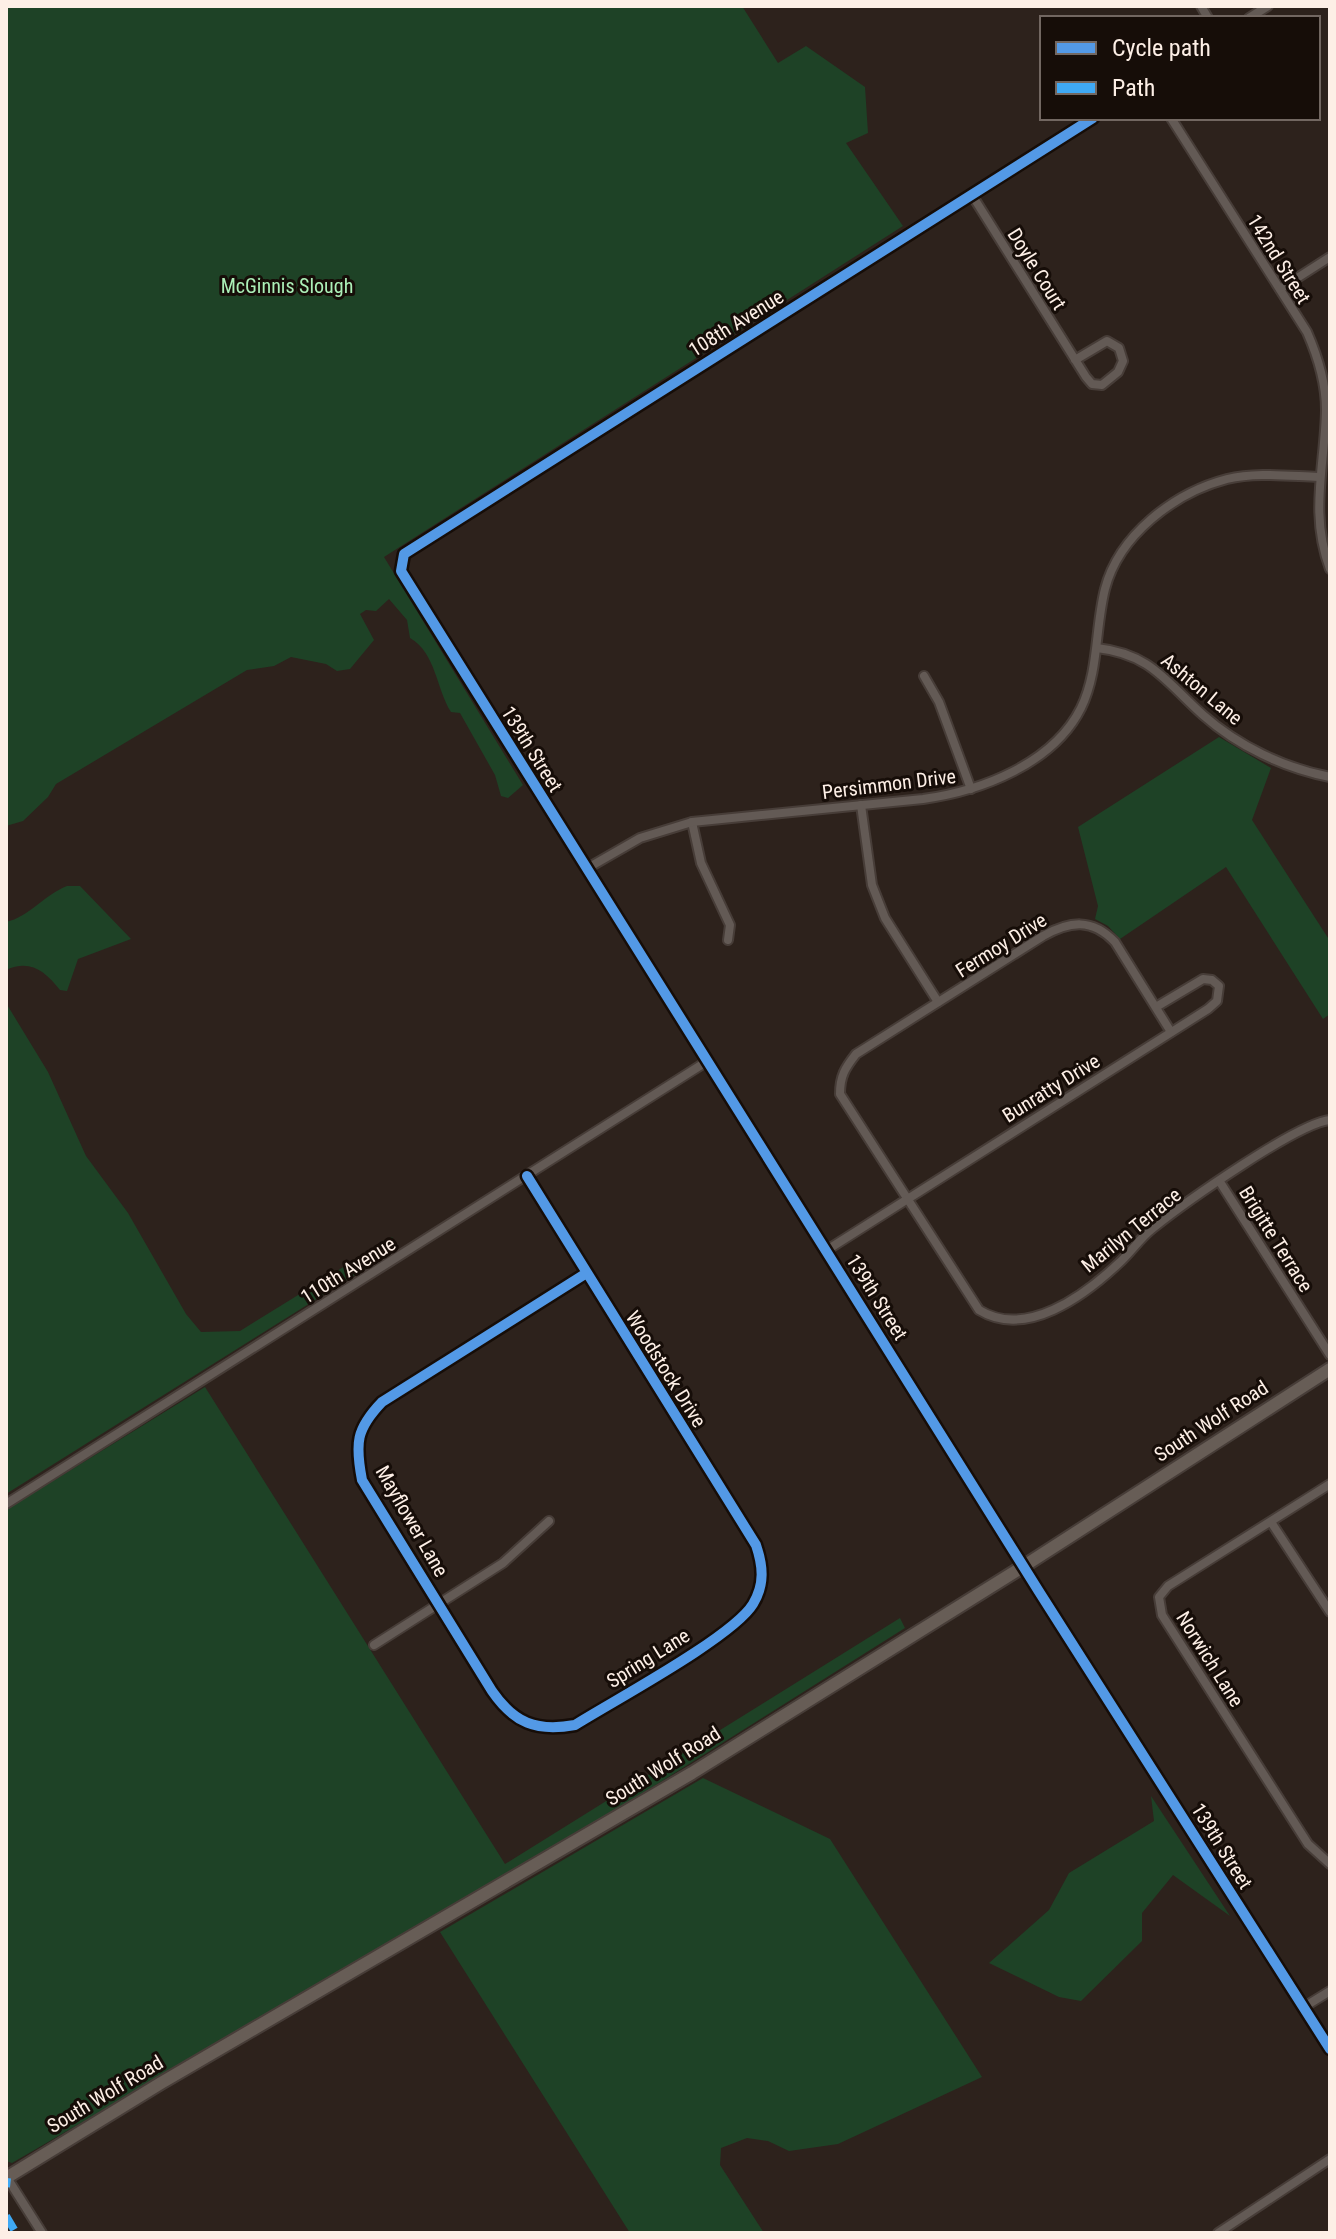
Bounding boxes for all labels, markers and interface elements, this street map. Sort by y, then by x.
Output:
legend [1040,16,1320,120]
text: Cycle path [1112,34,1211,62]
text: Path [1112,74,1155,102]
street label: 142nd Street [1242,210,1316,308]
street label: Doyle Court [1003,224,1072,314]
park label: McGinnis Slough [221,274,353,298]
street label: 108th Avenue [684,284,788,362]
street label: Ashton Lane [1157,648,1247,730]
street label: 139th Street [496,702,568,796]
street label: Persimmon Drive [821,764,957,804]
street label: Fermoy Drive [951,908,1051,982]
street label: Bunratty Drive [998,1049,1104,1127]
street label: Brigitte Terrace [1234,1182,1318,1296]
street label: Marilyn Terrace [1076,1183,1186,1277]
street label: 110th Avenue [296,1231,400,1309]
street label: 139th Street [841,1250,913,1344]
street label: Woodstock Drive [621,1306,711,1432]
street label: South Wolf Road [1150,1375,1272,1467]
street label: Mayflower Lane [371,1461,453,1581]
street label: Norwich Lane [1171,1607,1249,1711]
street label: Spring Lane [602,1623,694,1693]
street label: South Wolf Road [601,1721,725,1811]
street label: 139th Street [1186,1799,1258,1893]
street label: South Wolf Road [43,2050,167,2138]

